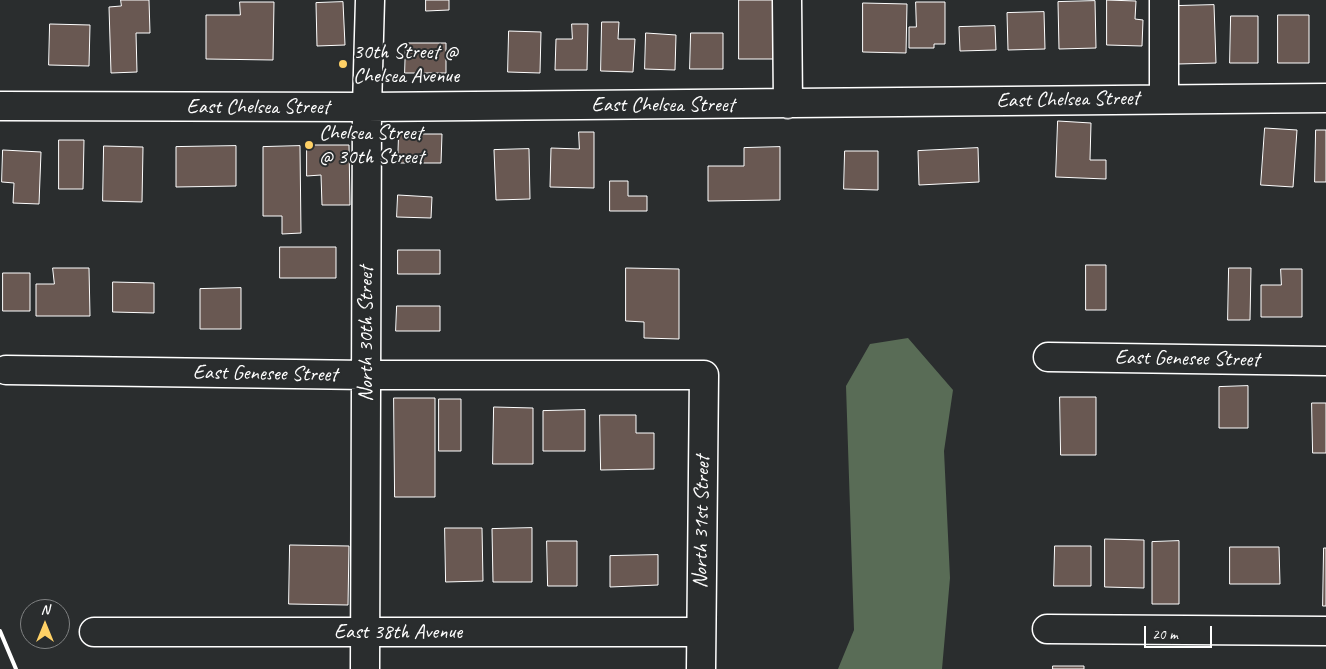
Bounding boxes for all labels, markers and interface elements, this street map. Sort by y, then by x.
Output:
place label: 30th Street @ Chelsea Avenue [353,39,459,89]
marker: 30th Street @ Chelsea Avenue [337,58,349,70]
street label: East Chelsea Street [996,86,1140,114]
street label: East Chelsea Street [592,92,734,118]
street label: East Chelsea Street [187,94,329,120]
place label: Chelsea Street @ 30th Street [319,120,424,170]
marker: Chelsea Street @ 30th Street [303,139,315,151]
street label: North 30th Street [353,266,379,402]
street label: East Genesee Street [1115,345,1259,373]
street label: East Genesee Street [193,360,337,388]
street label: North 31st Street [688,455,716,589]
north arrow [20,599,70,649]
text: N [41,601,49,618]
scale bar [1146,616,1214,648]
street label: East 38th Avenue [334,619,462,645]
text: 20 m [1152,625,1178,644]

